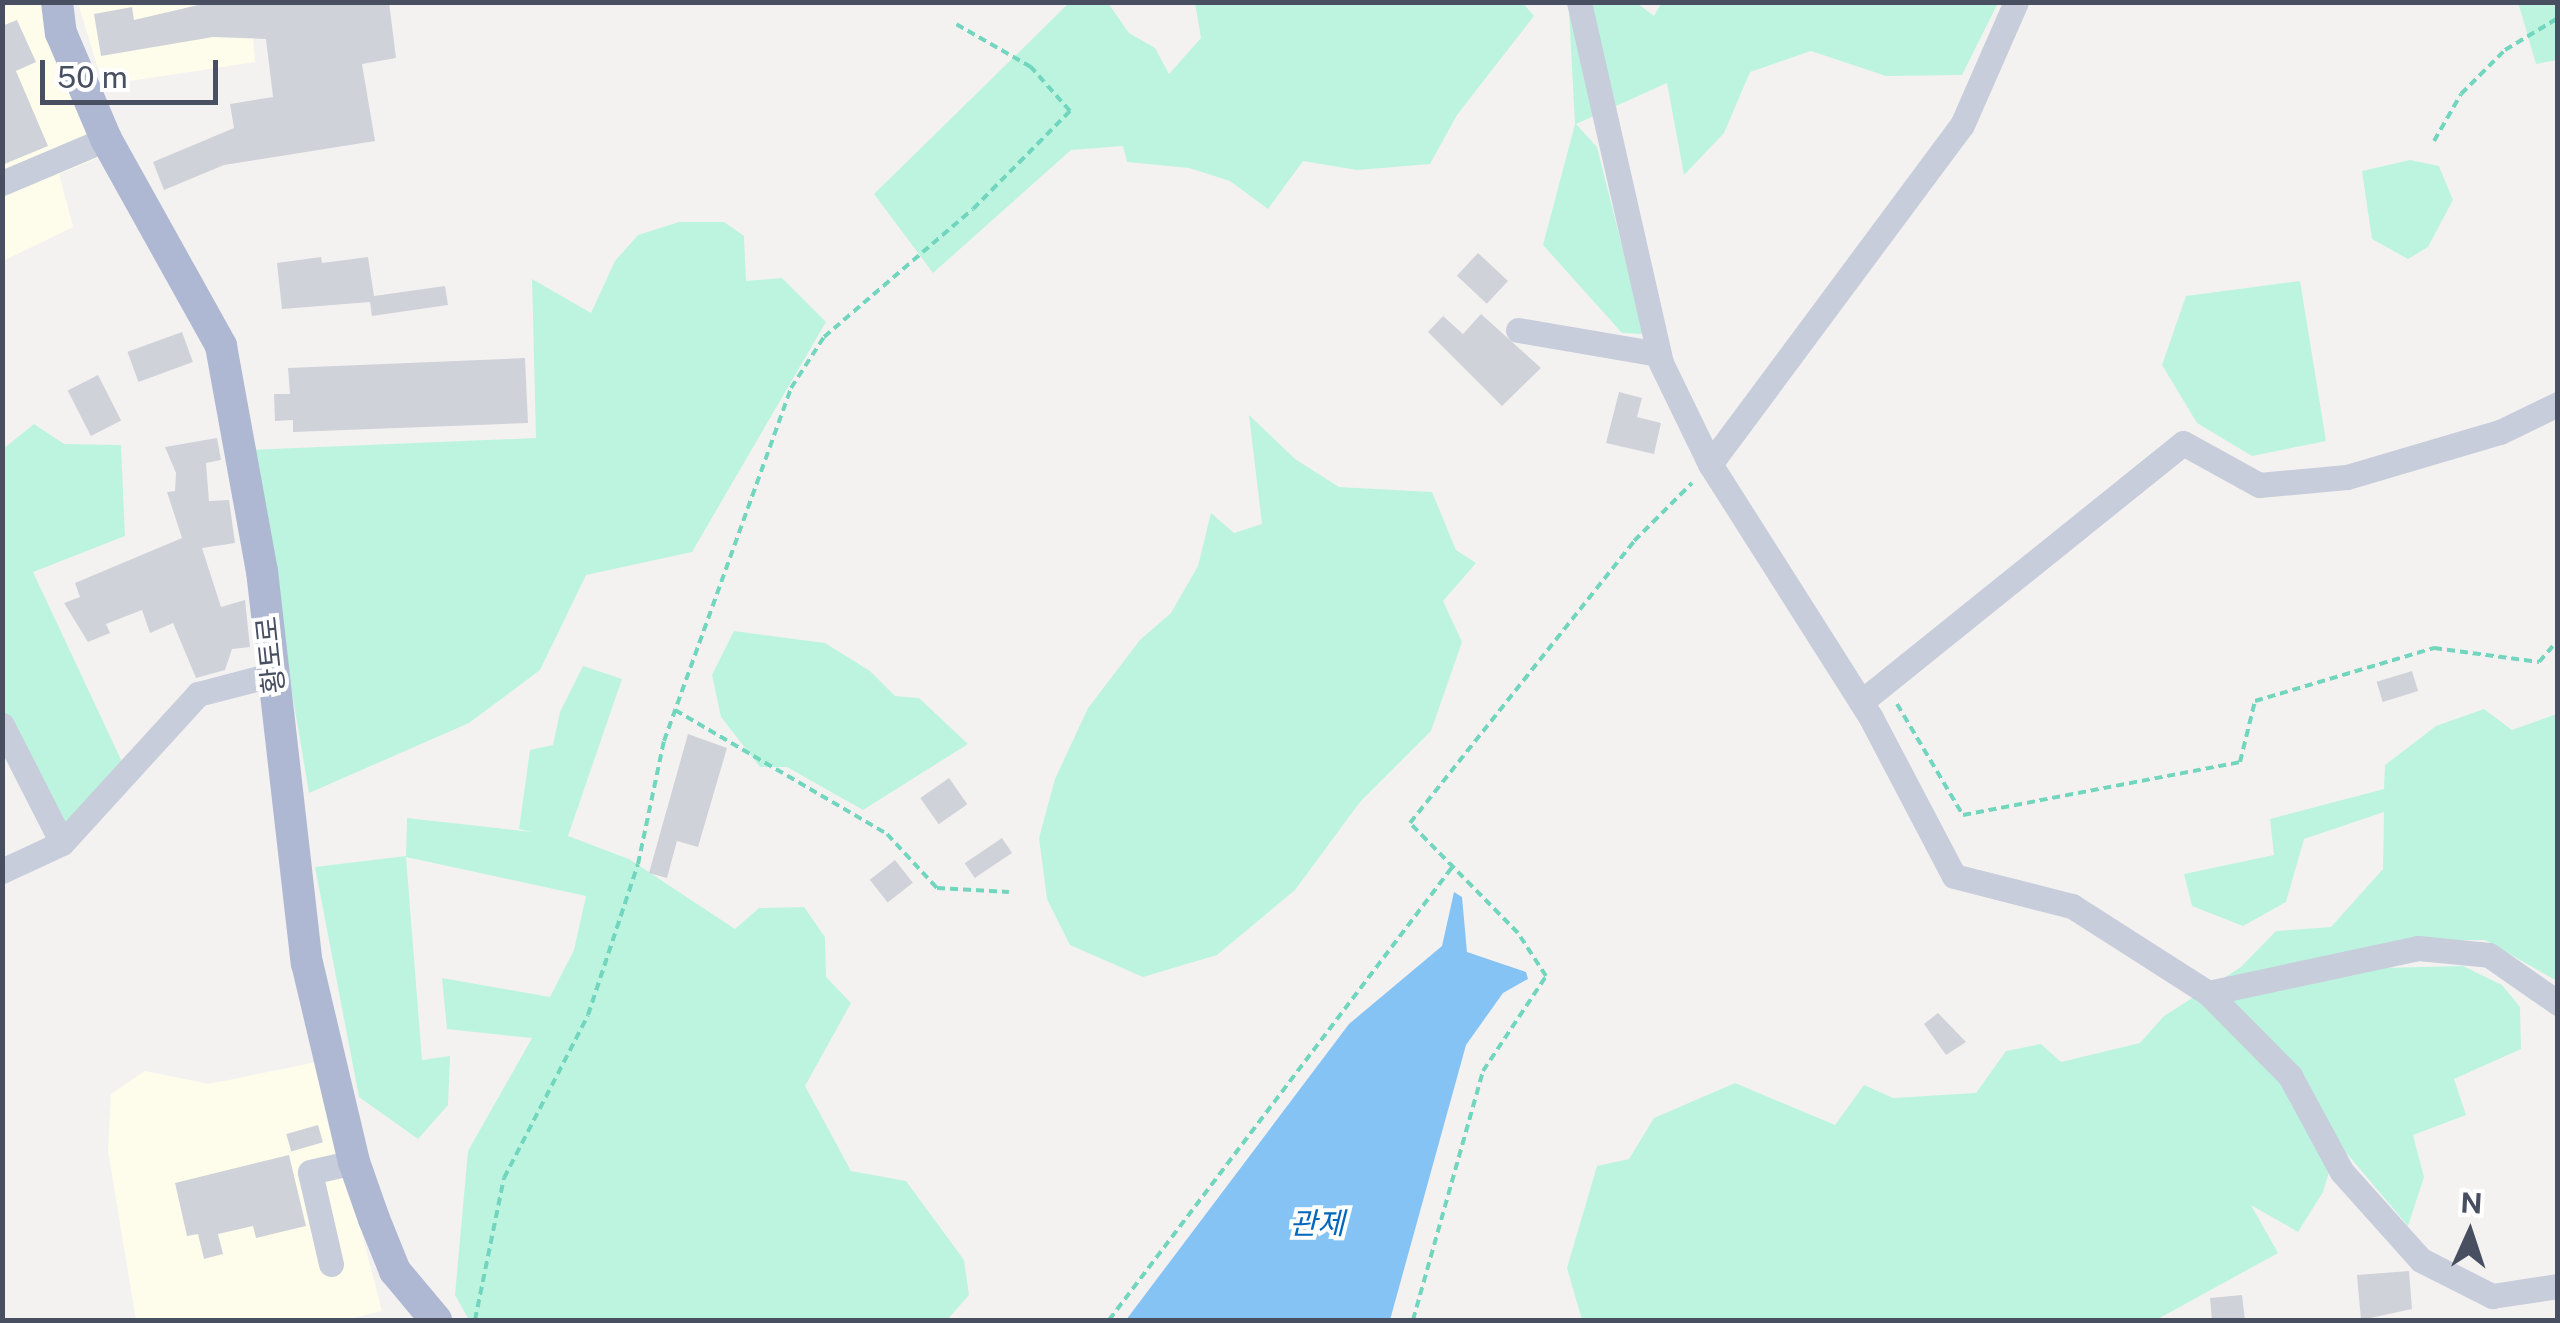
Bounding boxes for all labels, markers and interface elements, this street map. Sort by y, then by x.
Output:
scale bar [45,40,222,102]
text: 50 m [57,59,128,95]
street label: 황토로 [249,615,291,695]
north arrow [2420,1183,2520,1283]
text: N [2460,1185,2483,1220]
water label: 관제 [1289,1205,1345,1241]

